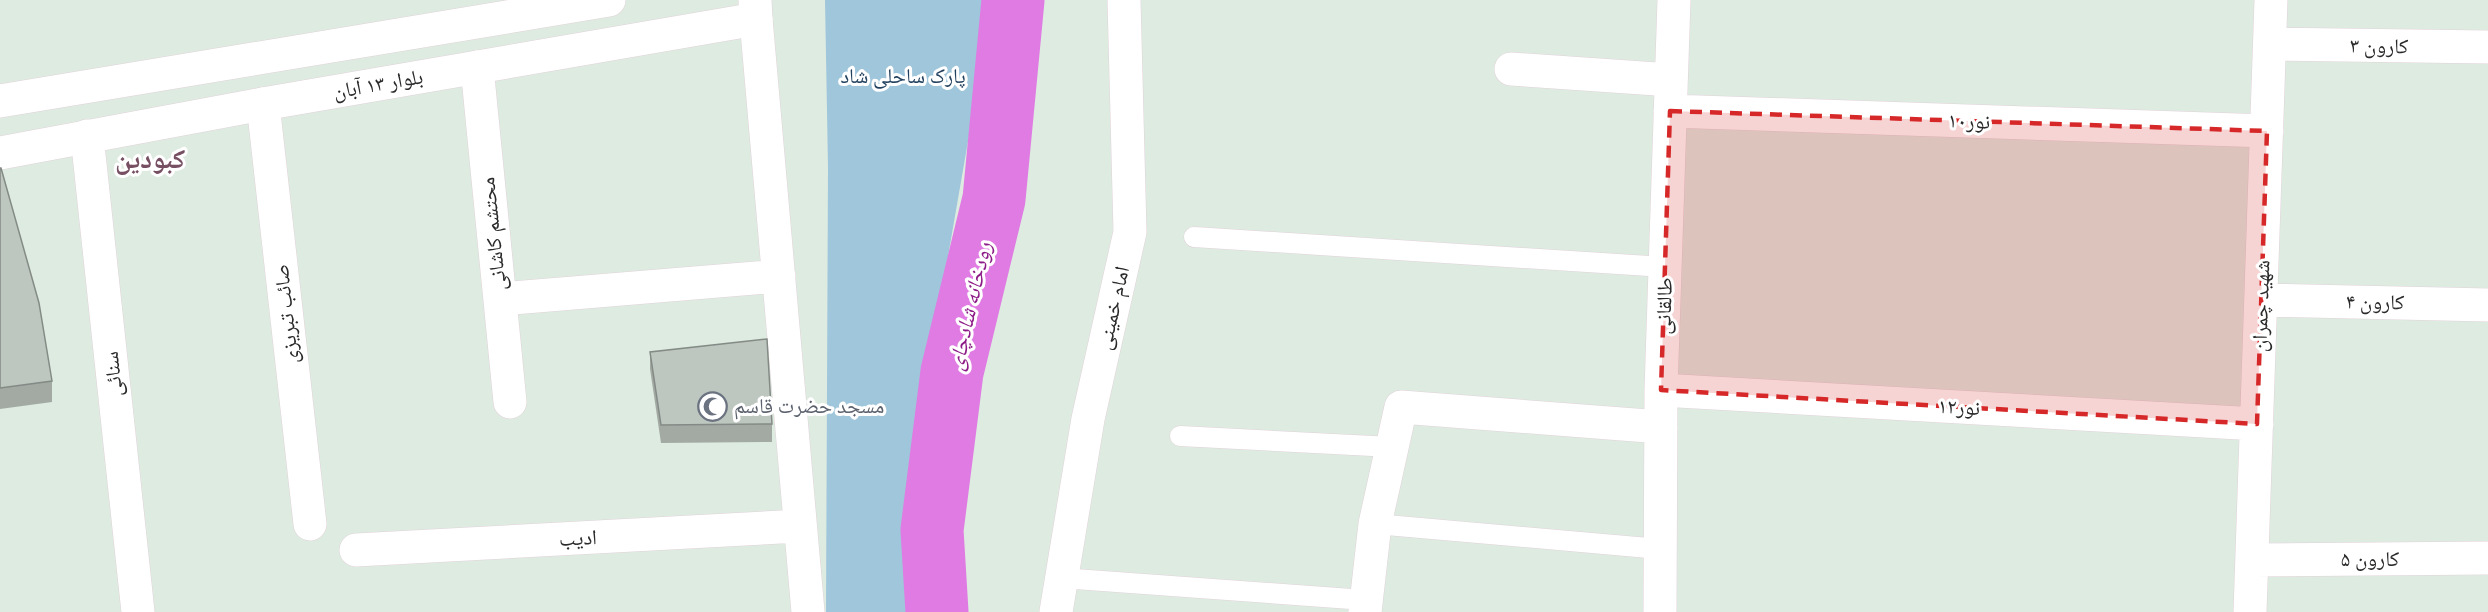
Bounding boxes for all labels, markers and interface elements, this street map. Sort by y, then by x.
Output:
street label: کارون ۳ [2350,30,2409,61]
street label: بلوار ۱۳ آبان [331,61,425,106]
park label: پارک ساحلی شاد [840,61,966,90]
street label: نور۱۰ [1947,105,1991,136]
district label: کبودین [115,140,185,176]
street label: محتشم کاشانی [472,176,513,292]
water label: رودخانه شادچای [940,239,998,373]
street label: شهید چمران [2244,260,2277,352]
street label: صائب تبریزی [266,263,305,365]
street label: امام خمینی [1089,263,1136,353]
street label: طالقانی [1648,277,1679,335]
street label: کارون ۴ [2346,286,2405,317]
street label: سنائی [96,350,129,398]
mosque icon: مسجد حضرت قاسم [697,390,729,422]
place label: مسجد حضرت قاسم [734,391,884,420]
street label: نور۱۲ [1937,391,1981,422]
street label: ادیب [558,522,598,553]
street label: کارون ۵ [2341,544,2400,573]

